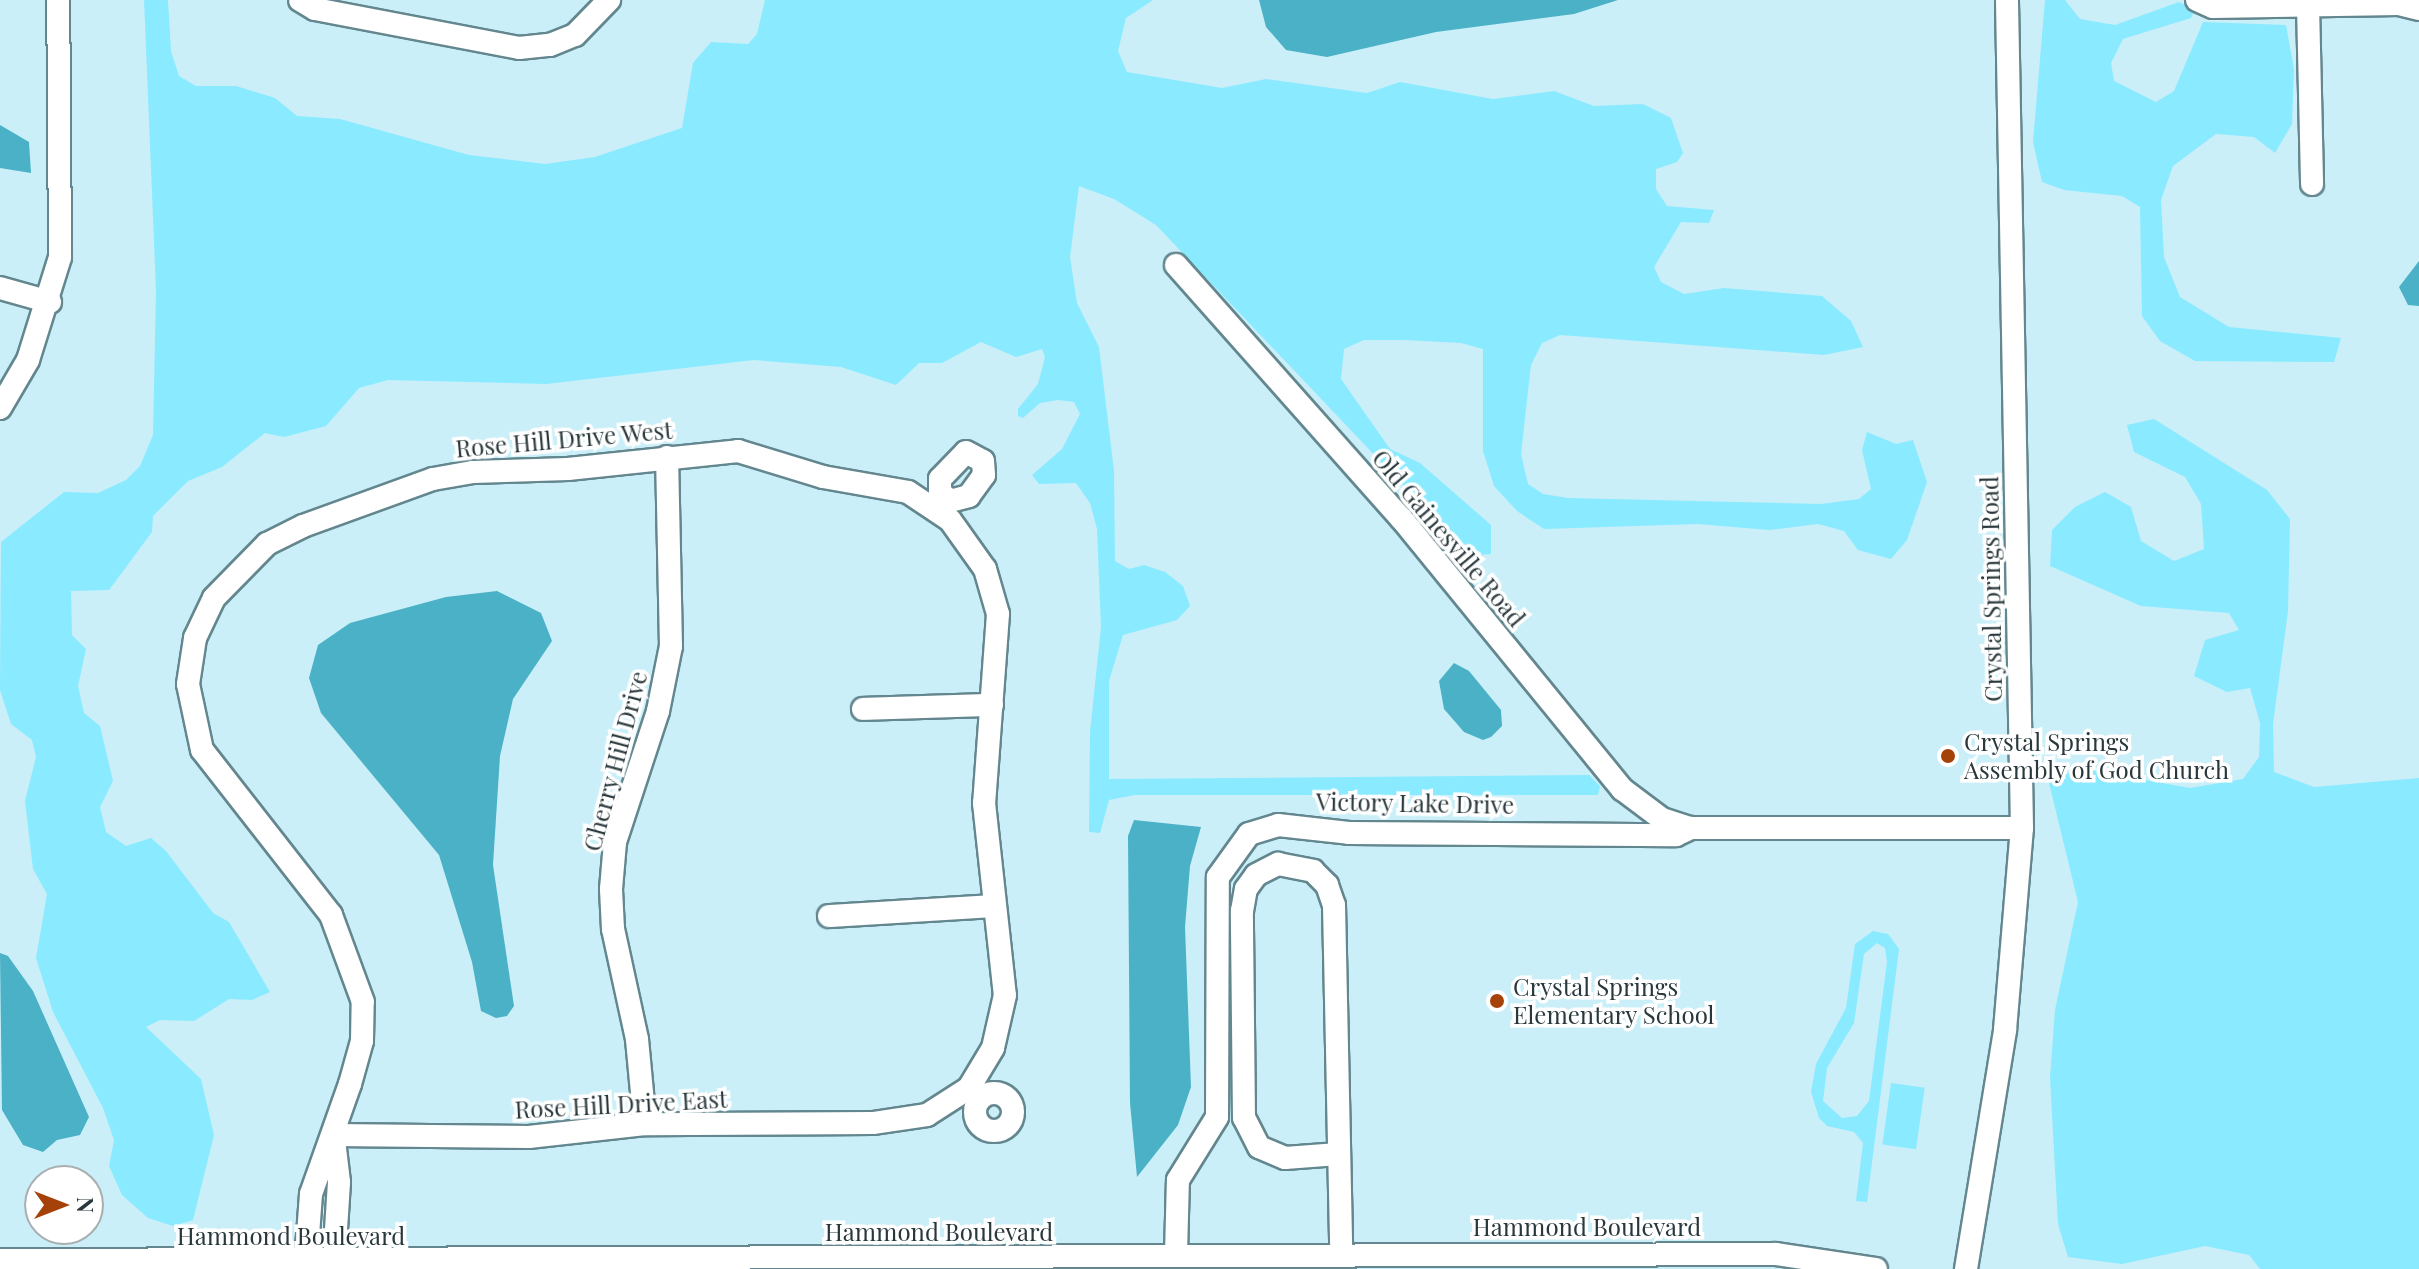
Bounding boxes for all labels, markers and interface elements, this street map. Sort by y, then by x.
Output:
street label: Rose Hill Drive West [454,415,674,463]
street label: Old Gainesville Road [1367,444,1531,632]
street label: Crystal Springs Road [1975,476,2007,702]
street label: Cherry Hill Drive [577,668,653,854]
place label: Crystal Springs Assembly of God Church [1964,728,2230,784]
marker: Crystal Springs Assembly of God Church [1939,747,1957,765]
street label: Victory Lake Drive [1315,787,1515,819]
place label: Crystal Springs Elementary School [1513,973,1715,1029]
marker: Crystal Springs Elementary School [1488,992,1506,1010]
street label: Rose Hill Drive East [514,1084,728,1124]
north arrow [24,1165,104,1245]
text: N [71,1197,101,1213]
street label: Hammond Boulevard [1473,1213,1701,1241]
street label: Hammond Boulevard [825,1218,1053,1246]
street label: Hammond Boulevard [177,1222,405,1250]

